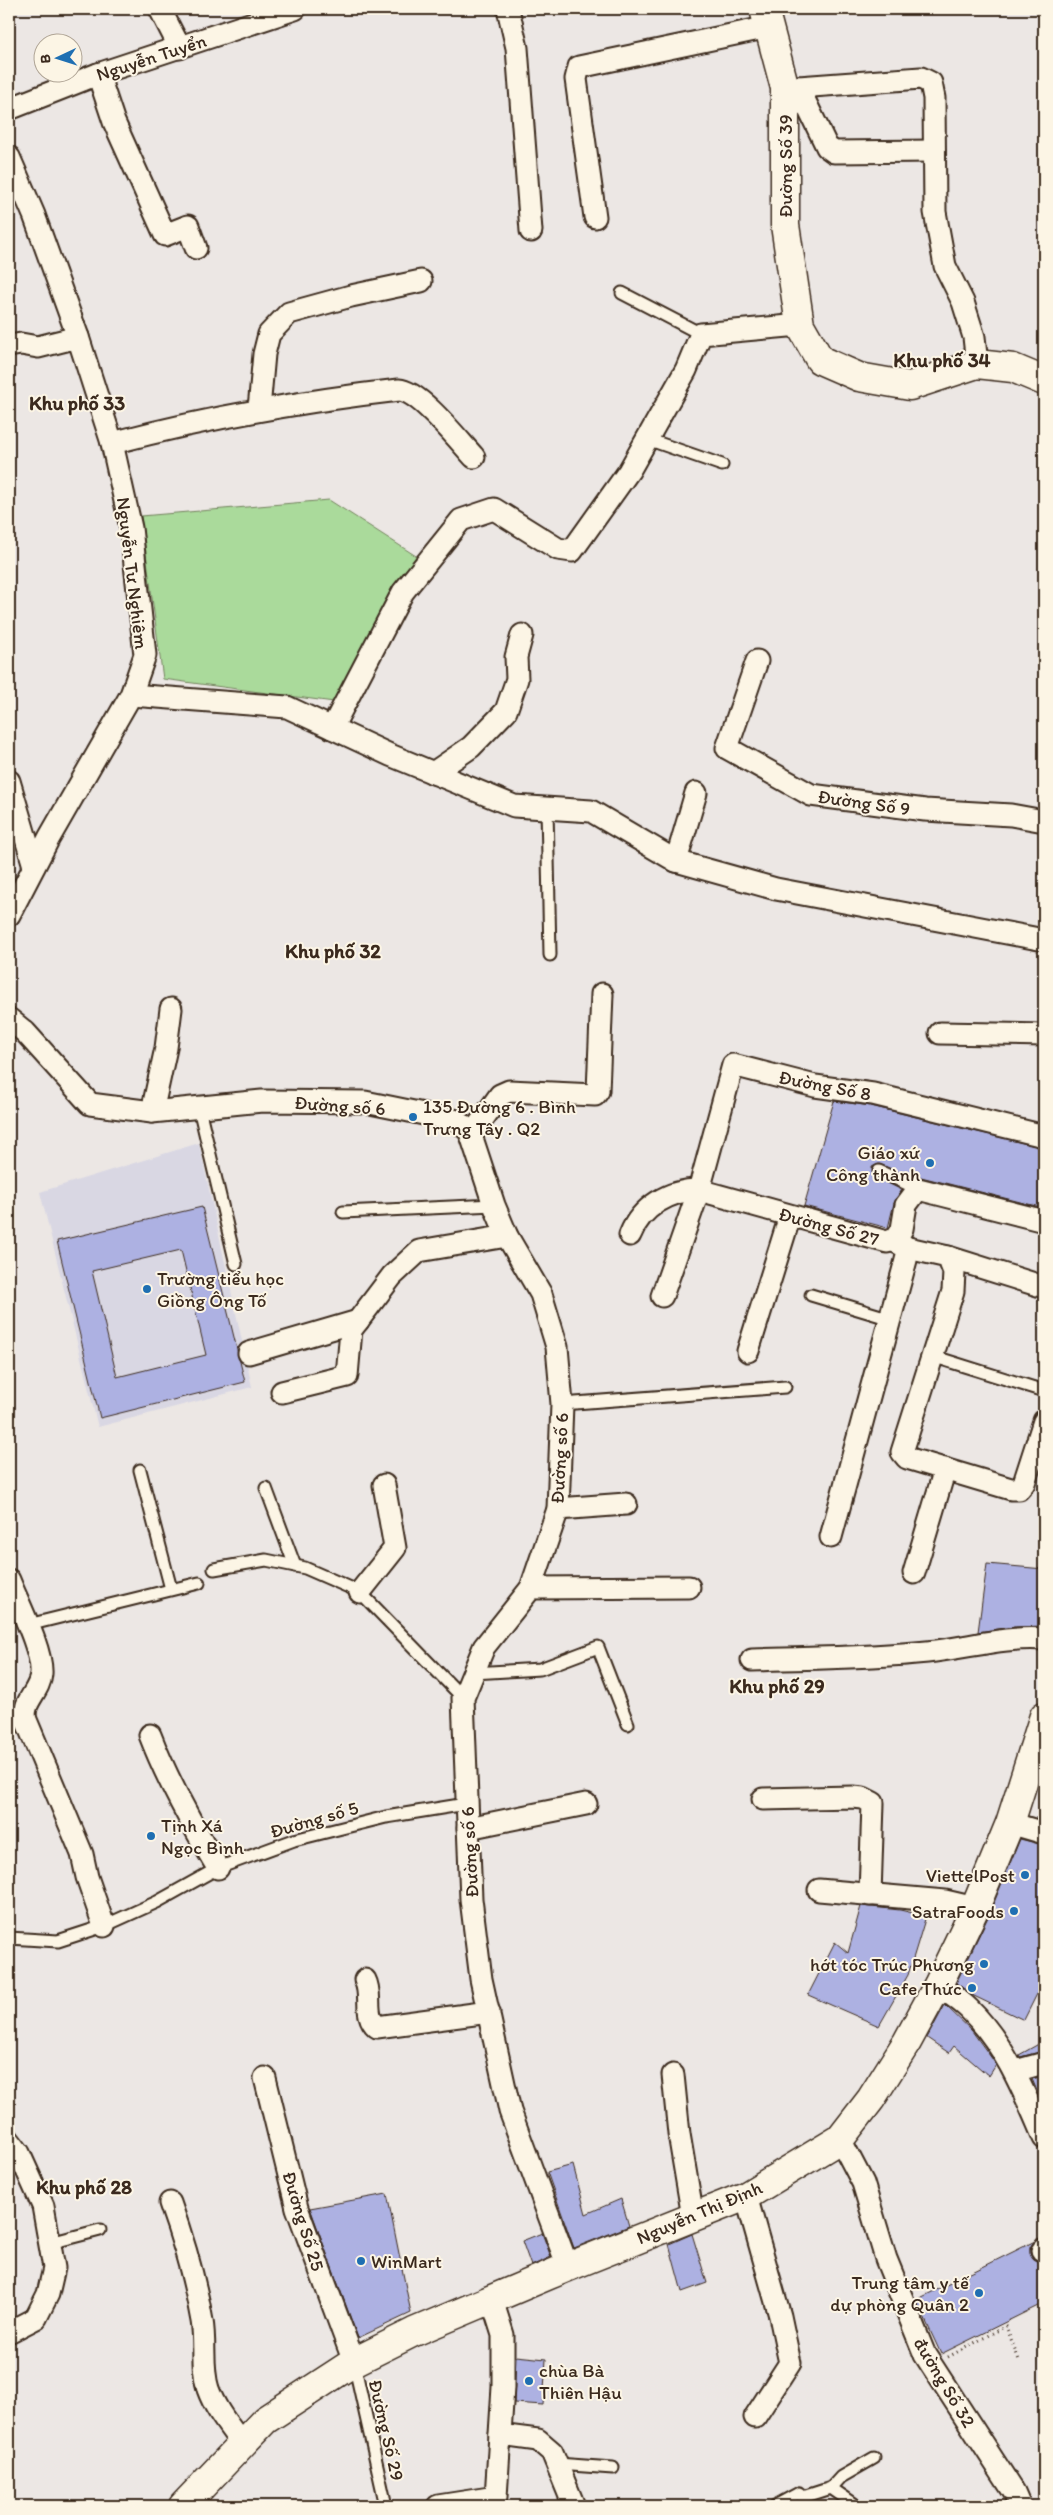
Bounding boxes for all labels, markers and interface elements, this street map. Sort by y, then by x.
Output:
street label: Nguyễn Tuyển [93,29,209,86]
north arrow [32,32,82,82]
text: B [37,54,54,64]
street label: Đường Số 39 [774,114,797,218]
district label: Khu phố 34 [893,348,991,373]
district label: Khu phố 33 [29,391,125,416]
street label: Nguyễn Tư Nghiêm [112,496,153,650]
street label: Đường Số 9 [816,785,912,820]
district label: Khu phố 32 [285,939,381,964]
street label: Đường Số 8 [777,1065,873,1106]
street label: Đường số 6 [294,1091,386,1120]
place label: 135 Đường 6 . Bình Trưng Tây . Q2 [423,1095,576,1140]
marker: 135 Đường 6 . Bình Trưng Tây . Q2 [407,1111,419,1123]
place label: Giáo xứ Công thành [826,1141,921,1186]
marker: Giáo xứ Công thành [924,1157,936,1169]
street label: Đường Số 27 [776,1202,881,1251]
place label: Trường tiểu học Giồng Ông Tố [157,1267,284,1312]
marker: Trường tiểu học Giồng Ông Tố [141,1283,153,1295]
street label: Đường số 6 [546,1412,573,1504]
district label: Khu phố 29 [729,1674,825,1699]
street label: Đường số 5 [267,1796,361,1843]
street label: Đường số 6 [456,1806,483,1898]
place label: Tịnh Xá Ngọc Bình [161,1814,245,1859]
marker: Tịnh Xá Ngọc Bình [145,1830,157,1842]
place label: ViettelPost [926,1864,1015,1887]
marker: ViettelPost [1019,1869,1031,1881]
place label: SatraFoods [912,1900,1004,1923]
marker: SatraFoods [1008,1905,1020,1917]
place label: hớt tóc Trúc Phương [810,1953,974,1976]
marker: hớt tóc Trúc Phương [978,1958,990,1970]
place label: Cafe Thức [879,1977,962,2000]
marker: Cafe Thức [966,1982,978,1994]
street label: Đường Số 25 [277,2168,330,2274]
district label: Khu phố 28 [36,2175,132,2200]
street label: Nguyễn Thị Định [633,2175,766,2249]
place label: WinMart [371,2250,442,2273]
marker: WinMart [355,2255,367,2267]
place label: Trung tâm y tế dự phòng Quân 2 [830,2271,970,2316]
marker: Trung tâm y tế dự phòng Quân 2 [973,2287,985,2299]
street label: đường Số 32 [909,2333,980,2432]
place label: chùa Bà Thiên Hậu [539,2359,622,2404]
marker: chùa Bà Thiên Hậu [523,2375,535,2387]
street label: Đường Số 29 [364,2377,409,2483]

